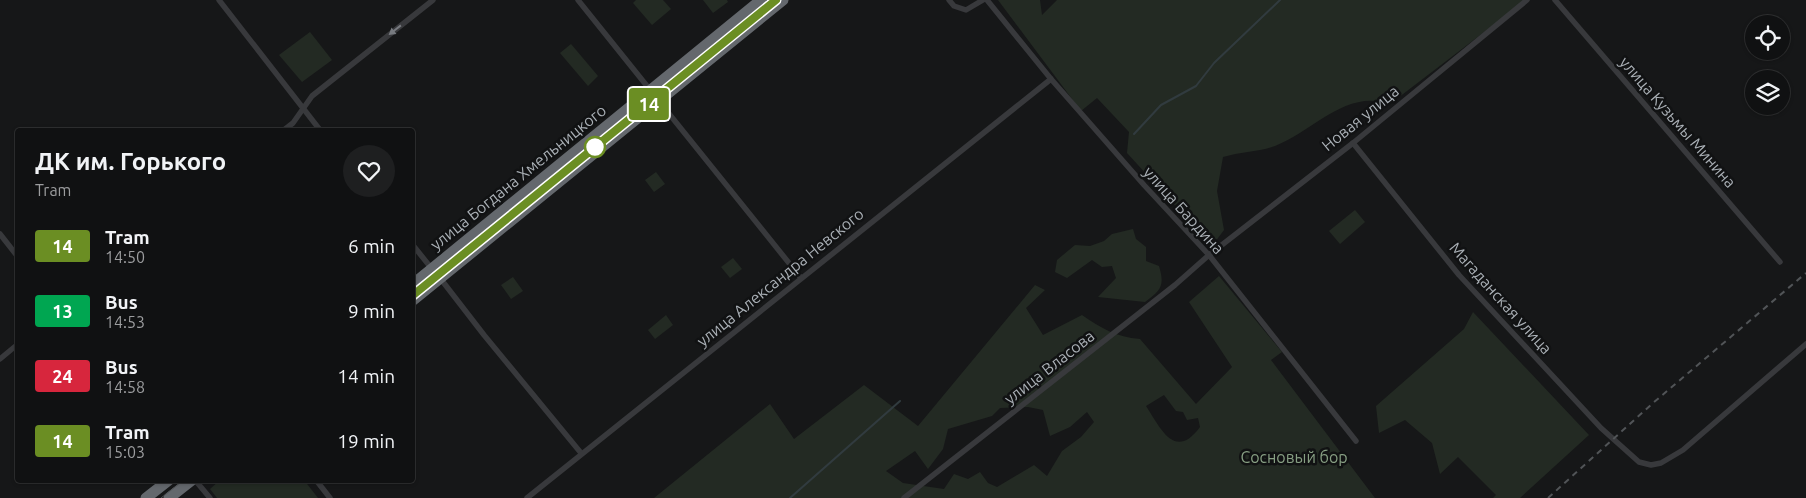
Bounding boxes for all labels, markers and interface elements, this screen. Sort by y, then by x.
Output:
map controls [1745,15,1790,115]
button: locate [1745,15,1790,60]
one-way arrow [389,25,402,36]
street label: улица Кузьмы Минина [1616,53,1740,191]
button: layers [1745,70,1790,115]
street label: Новая улица [1318,82,1402,154]
line badge: 14 [626,88,672,120]
text: 14 [639,94,659,114]
street label: улица Богдана Хмельницкого [427,101,609,253]
unlabelled marker [584,136,606,158]
button: heart [343,145,395,197]
text: ДК им. Горького [35,148,226,175]
street label: улица Бардина [1140,163,1228,257]
text: Tram [35,181,71,199]
street label: улица Александра Невского [693,204,867,350]
text: Tram [105,226,150,248]
text: 6 min [348,235,395,257]
text: 14 [52,236,73,256]
street label: Магаданская улица [1446,239,1556,357]
text: 14:50 [105,248,145,266]
text: Bus [105,291,138,313]
text: 9 min [348,300,395,322]
text: 13 [52,301,73,321]
text: 14:53 [105,313,145,331]
street label: улица Власова [1001,326,1097,408]
text: Bus [105,356,138,378]
text: 14 min [337,365,395,387]
text: 24 [52,366,73,386]
text: 14:58 [105,378,145,396]
text: Tram [105,421,150,443]
text: 19 min [337,430,395,452]
text: 14 [52,431,73,451]
text: 15:03 [105,443,145,461]
park label: Сосновый бор [1240,448,1348,466]

